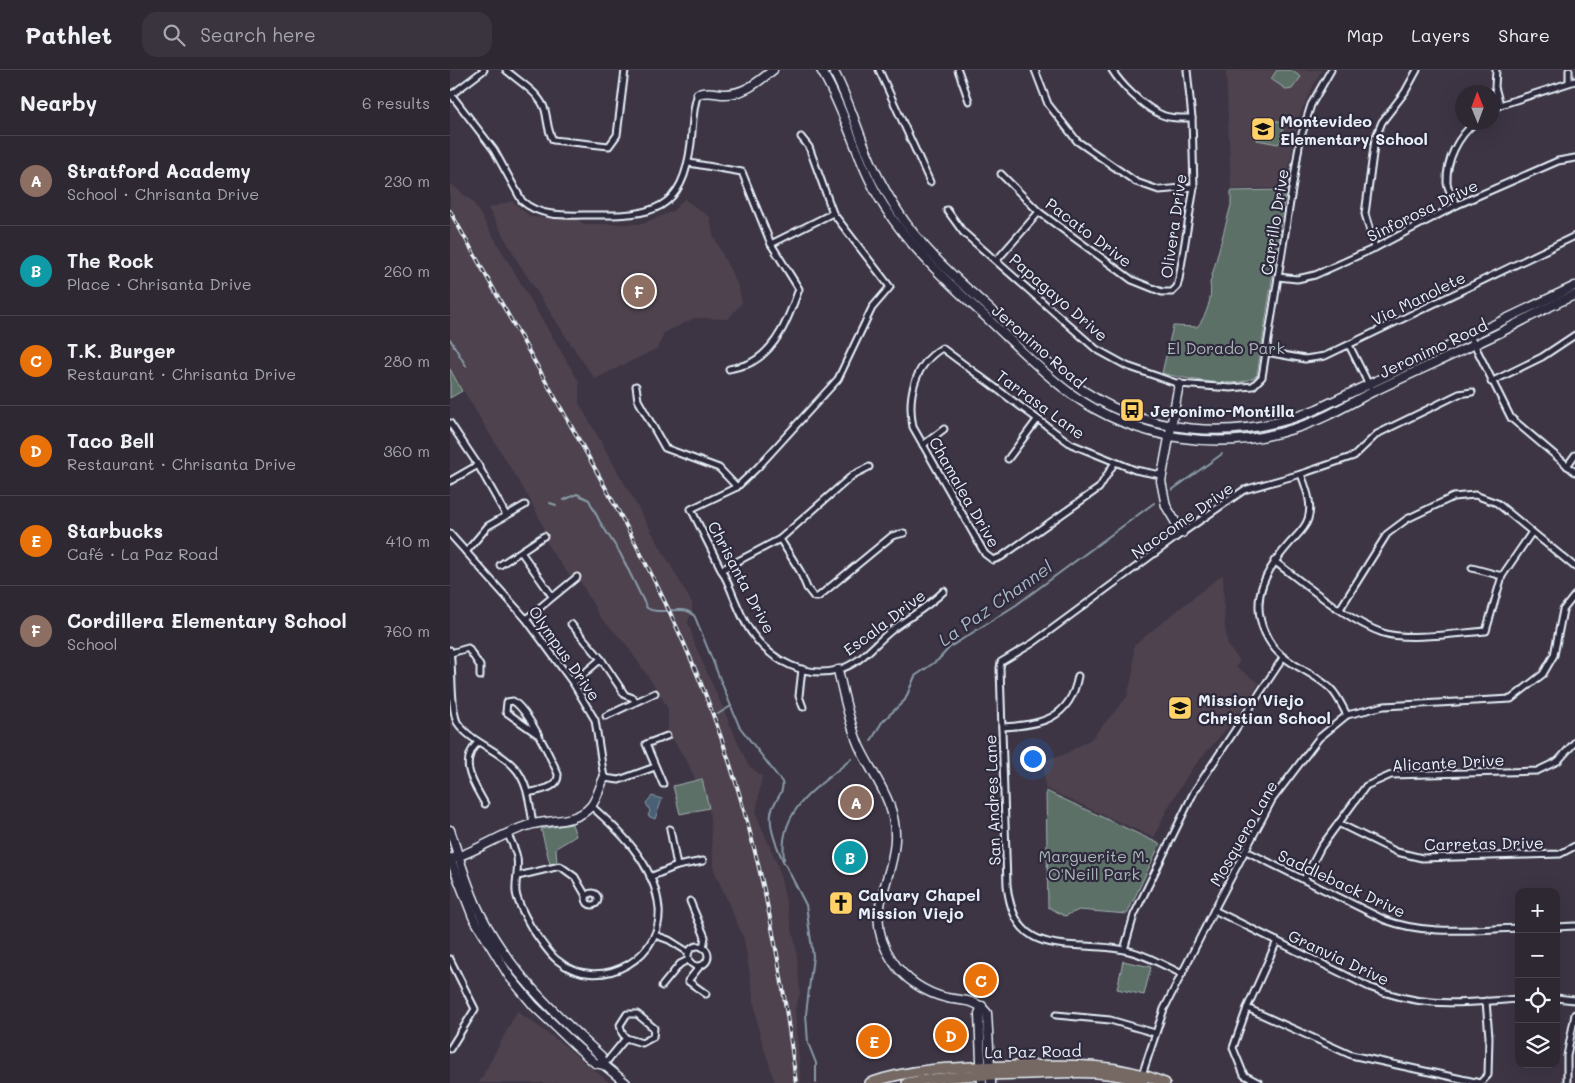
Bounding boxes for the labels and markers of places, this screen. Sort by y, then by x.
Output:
place label: Montevideo Elementary School [1280,110,1428,149]
school or university icon: Montevideo Elementary School [1250,116,1276,142]
pin: F [623,272,655,310]
bus stop icon: Jeronimo-Montilla [1119,397,1145,423]
place label: Jeronimo-Montilla [1150,400,1295,421]
place label: Mission Viejo Christian School [1198,689,1331,728]
school or university icon: Mission Viejo Christian School [1167,695,1193,721]
pin: A [840,783,872,821]
pin: B [834,838,866,876]
place label: Calvary Chapel Mission Viejo [858,884,980,923]
church icon: Calvary Chapel Mission Viejo [828,890,854,916]
pin: C [965,961,997,999]
pin: D [935,1016,967,1054]
pin: E [858,1022,890,1060]

